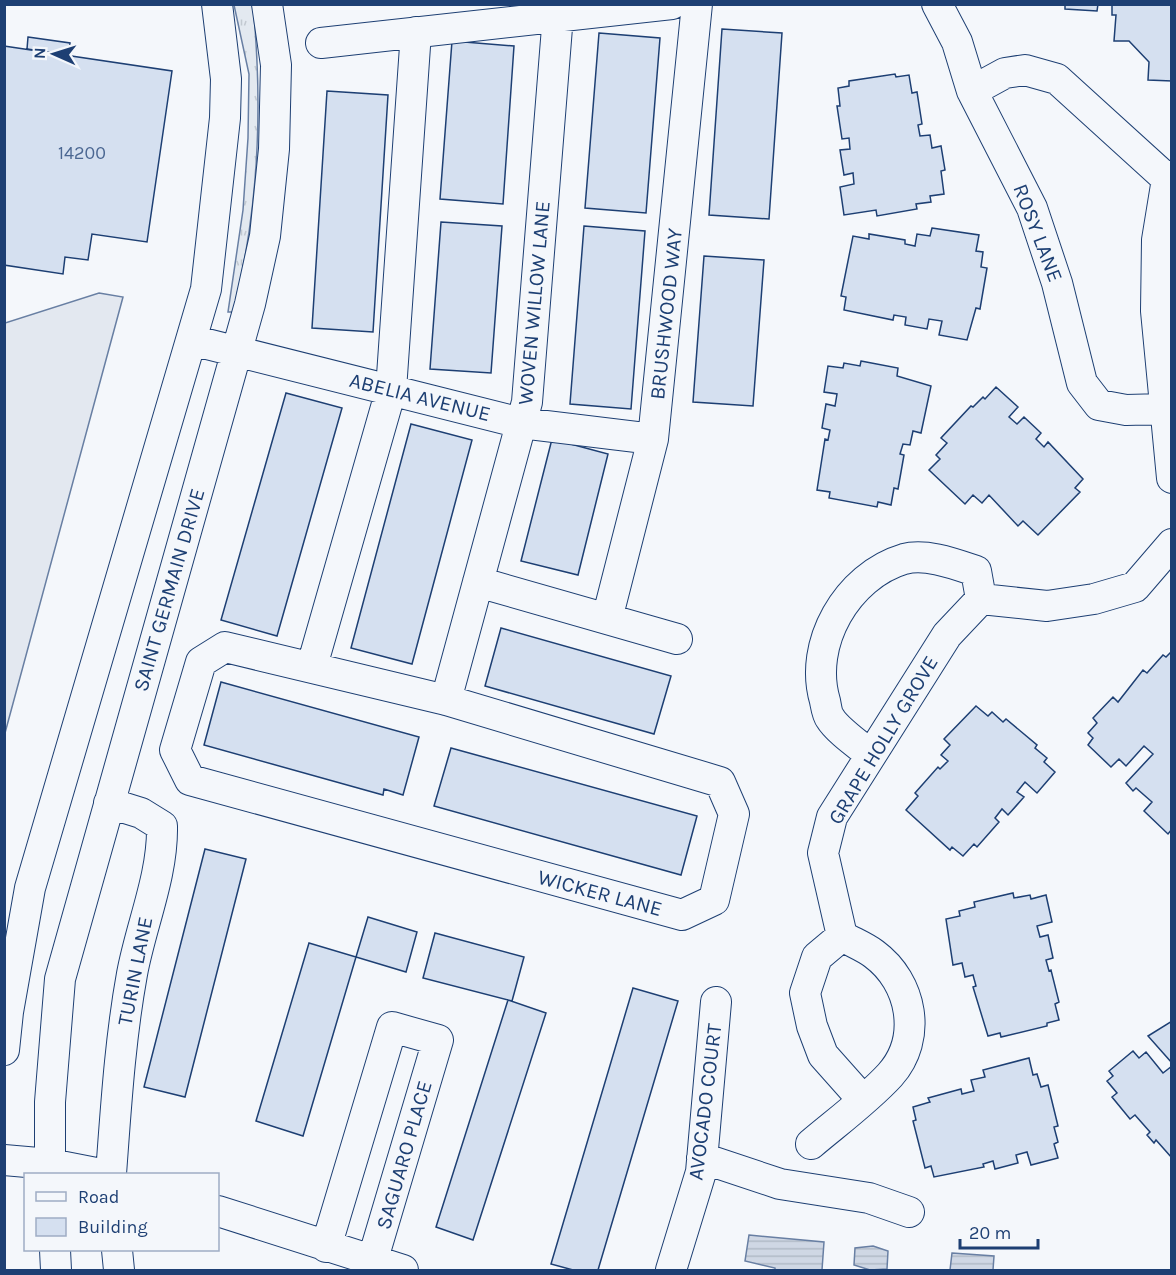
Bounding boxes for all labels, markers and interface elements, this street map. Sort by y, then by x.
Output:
north arrow [24,24,84,84]
text: N [30,47,49,59]
house number: 14200 [58,142,106,164]
street label: ROSY LANE [1008,181,1068,285]
street label: WOVEN WILLOW LANE [513,200,555,406]
street label: BRUSHWOOD WAY [645,227,687,401]
street label: ABELIA AVENUE [347,368,493,426]
street label: SAINT GERMAIN DRIVE [129,486,209,694]
street label: GRAPE HOLLY GROVE [823,651,943,829]
street label: WICKER LANE [535,865,665,921]
street label: TURIN LANE [113,915,157,1027]
street label: AVOCADO COURT [683,1022,727,1182]
street label: SAGUARO PLACE [371,1078,437,1232]
legend [24,1173,219,1251]
text: Road [78,1186,119,1208]
scale bar [960,1212,1038,1250]
text: Building [78,1216,148,1238]
text: 20 m [969,1222,1011,1244]

